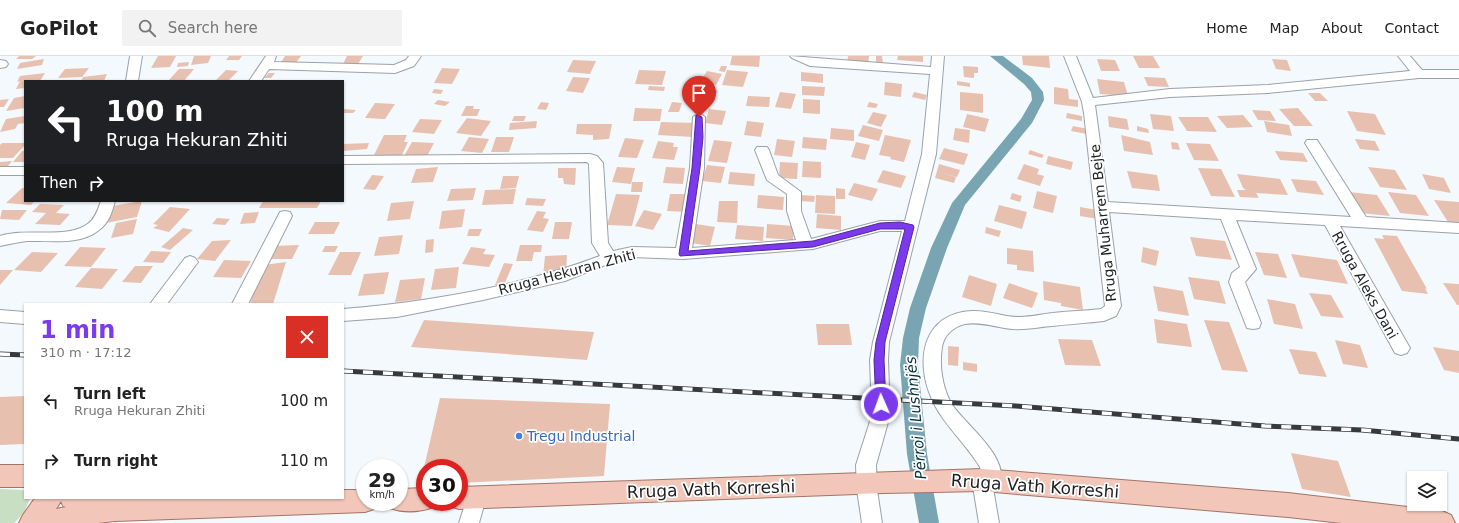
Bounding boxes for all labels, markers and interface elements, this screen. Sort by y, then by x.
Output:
search box [122,10,402,46]
text: GoPilot [20,17,98,39]
icon: search [136,17,158,39]
text: Search here [168,19,258,37]
text: Home [1206,20,1248,36]
text: Map [1270,20,1299,36]
text: About [1321,20,1363,36]
text: Contact [1385,20,1439,36]
pin [682,76,716,117]
icon: arrive [688,82,710,104]
text: 100 m [106,95,203,128]
icon: left [40,96,92,148]
text: Rruga Hekuran Zhiti [106,129,288,150]
street label: Rruga Muharrem Bejte [1087,143,1119,303]
icon: right [85,172,107,194]
text: Then [40,174,77,192]
street label: Rruga Aleks Dani [1329,229,1401,341]
street label: Rruga Hekuran Zhiti [497,246,637,298]
text: 1 min [40,316,115,344]
button: close [286,316,328,358]
text: 310 m · 17:12 [40,345,131,360]
water label: Përroi i Lushnjës [902,355,930,480]
position arrow [860,383,902,425]
text: Turn left [74,385,146,403]
icon: left [40,390,62,412]
text: 100 m [280,392,328,410]
text: Rruga Hekuran Zhiti [74,403,205,418]
place label: Tregu Industrial [526,428,635,444]
marker: Tregu Industrial [514,431,524,441]
icon: right [40,450,62,472]
text: Turn right [74,452,158,470]
text: 110 m [280,452,328,470]
speed limit sign: 30 [416,459,468,511]
text: 29 [368,468,396,492]
street label: Rruga Vath Korreshi [950,470,1120,502]
map controls [1407,471,1447,511]
button: layers [1407,471,1447,511]
street label: Rruga Vath Korreshi [626,476,796,502]
text: km/h [369,489,395,500]

